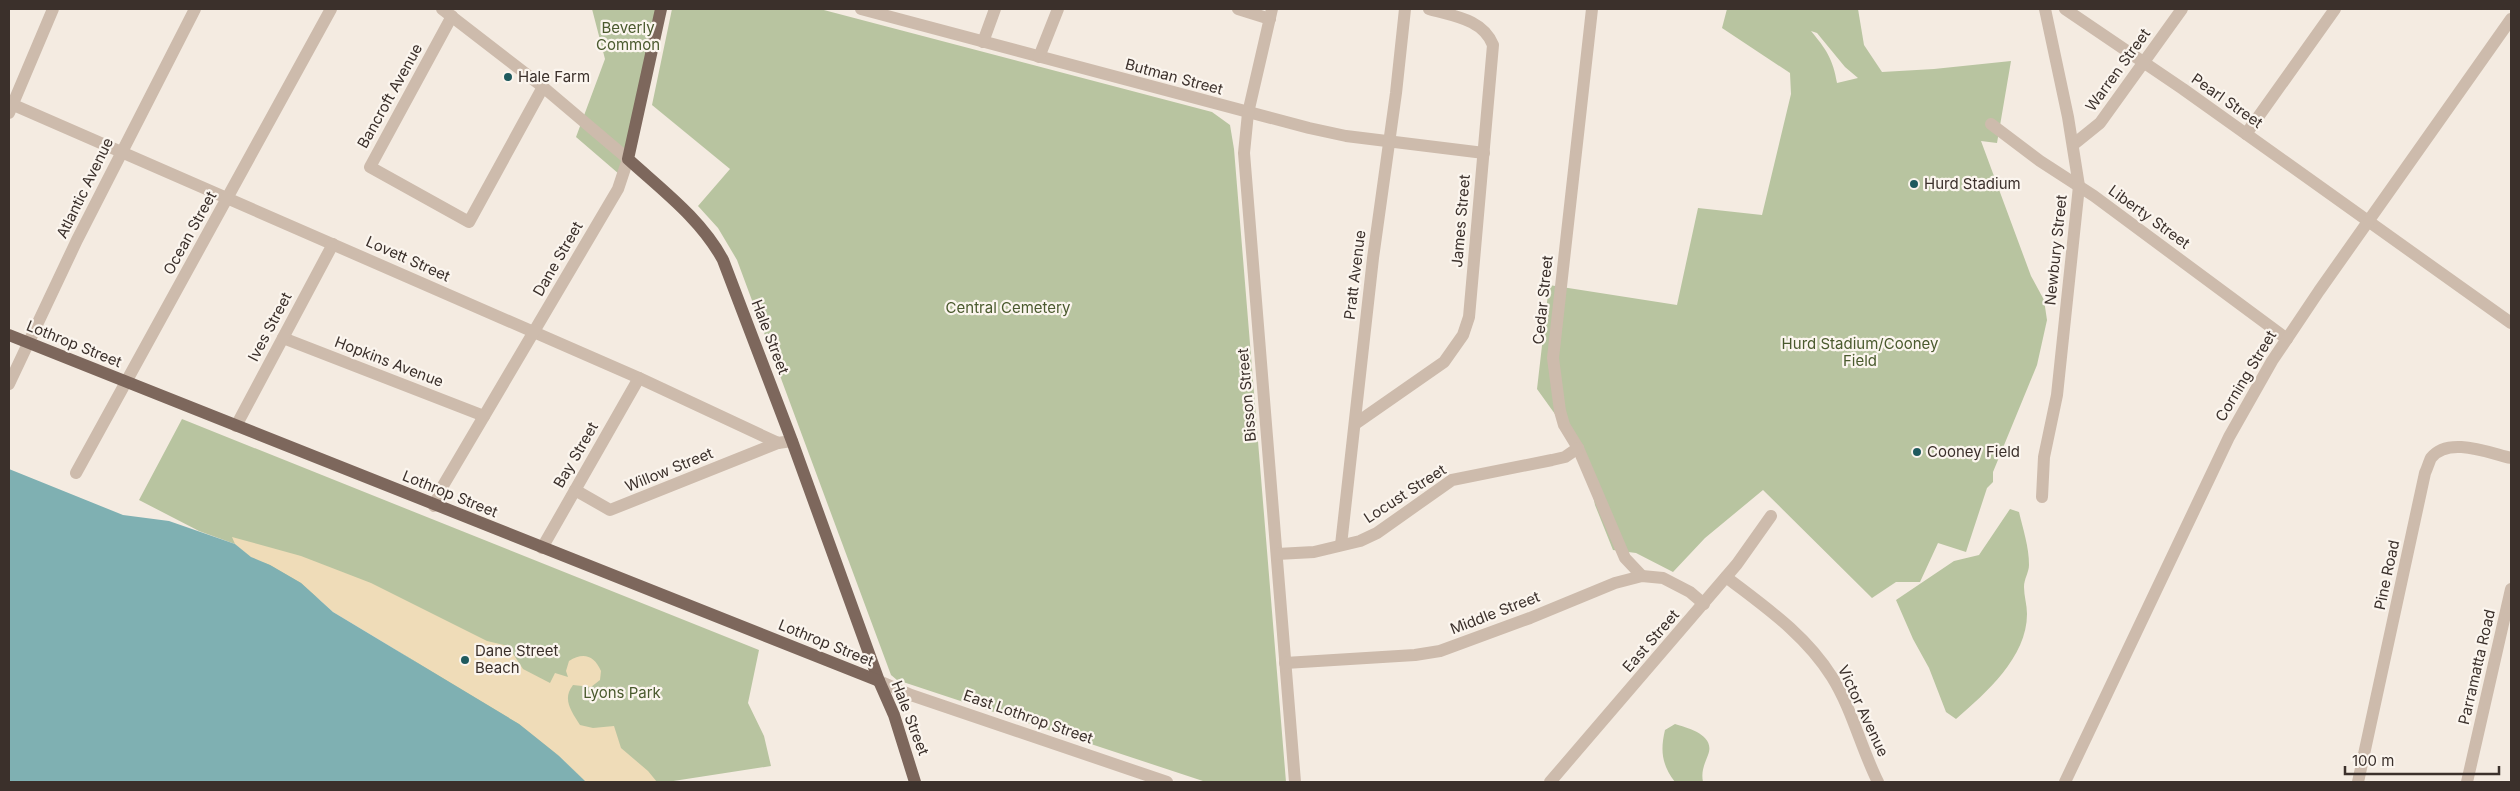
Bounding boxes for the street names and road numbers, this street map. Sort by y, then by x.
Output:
street label: Warren Street [2081,24,2154,115]
street label: Bancroft Avenue [353,40,426,151]
street label: Butman Street [1123,54,1225,99]
street label: Pearl Street [2188,69,2267,132]
street label: Atlantic Avenue [52,134,117,241]
street label: James Street [1447,174,1474,268]
street label: Liberty Street [2105,181,2194,253]
street label: Ocean Street [159,188,220,278]
street label: Newbury Street [2040,194,2071,306]
street label: Dane Street [528,218,587,300]
street label: Pratt Avenue [1340,229,1369,321]
street label: Lovett Street [363,232,453,286]
street label: Cedar Street [1528,254,1557,345]
street label: Ives Street [243,289,296,365]
street label: Hale Street [748,297,793,377]
street label: Lothrop Street [24,316,125,371]
street label: Corning Street [2211,327,2280,425]
street label: Hopkins Avenue [332,332,446,391]
street label: Bisson Street [1233,347,1260,443]
street label: Bay Street [549,418,602,491]
street label: Willow Street [622,443,716,496]
street label: Locust Street [1360,460,1450,527]
street label: Lothrop Street [400,466,501,521]
street label: Pine Road [2370,538,2403,612]
street label: Middle Street [1447,587,1542,638]
street label: East Street [1618,605,1683,676]
street label: Parramatta Road [2454,607,2499,726]
street label: Lothrop Street [776,615,877,670]
street label: Victor Avenue [1834,662,1893,760]
street label: Hale Street [888,678,933,758]
street label: East Lothrop Street [961,685,1096,748]

